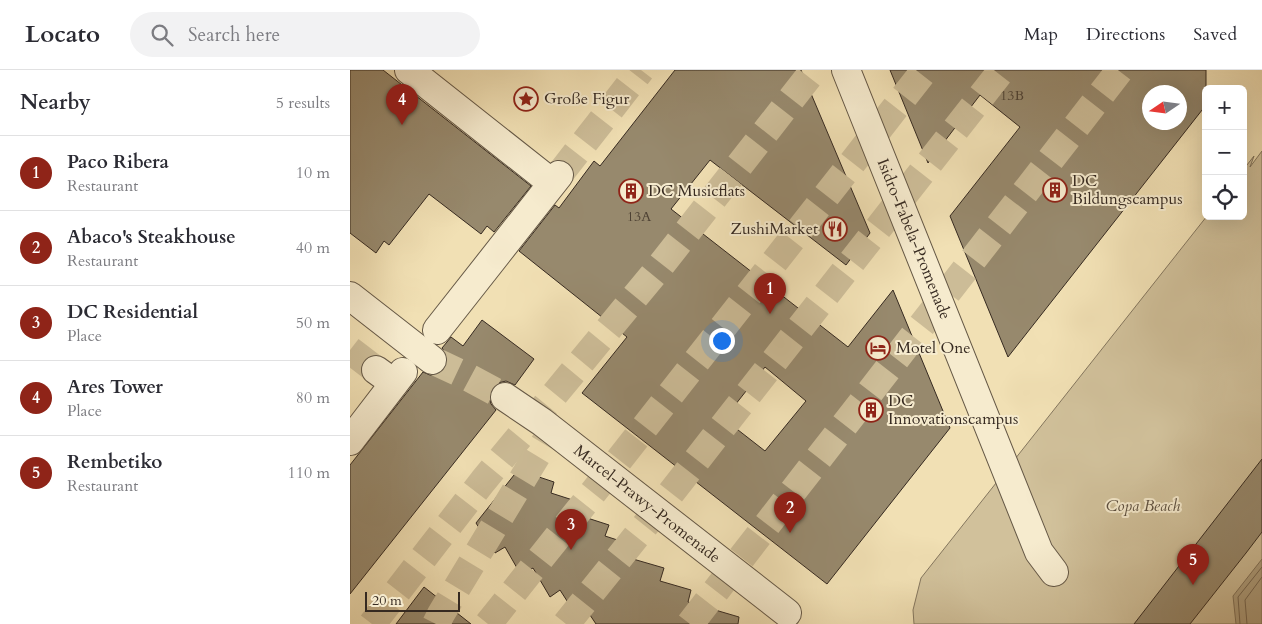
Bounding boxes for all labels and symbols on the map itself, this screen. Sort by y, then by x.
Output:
pin: 4 [386,84,418,125]
north arrow [1142,85,1187,130]
place icon: Große Figur [513,86,539,112]
house number: 13B [1000,86,1024,105]
place label: Große Figur [544,88,630,110]
street label: Isidro-Fabela-Promenade [872,155,956,323]
place label: DC Bildungscampus [1072,170,1183,210]
building icon: DC Bildungscampus [1042,177,1068,203]
building icon: DC Musicflats [618,178,644,204]
place label: DC Musicflats [648,180,745,202]
house number: 13A [627,207,651,226]
restaurant icon: ZushiMarket [822,216,848,242]
place label: ZushiMarket [730,218,818,240]
pin: 1 [754,273,786,314]
your location [709,328,735,354]
hotel icon: Motel One [865,335,891,361]
place label: Motel One [896,337,971,359]
place label: DC Innovationscampus [888,390,1018,430]
building icon: DC Innovationscampus [858,397,884,423]
street label: Marcel-Prawy-Promenade [569,440,725,568]
pin: 2 [774,492,806,533]
park label: Copa Beach [1106,495,1181,517]
pin: 3 [555,509,587,550]
pin: 5 [1177,544,1209,585]
scale bar [365,589,460,612]

